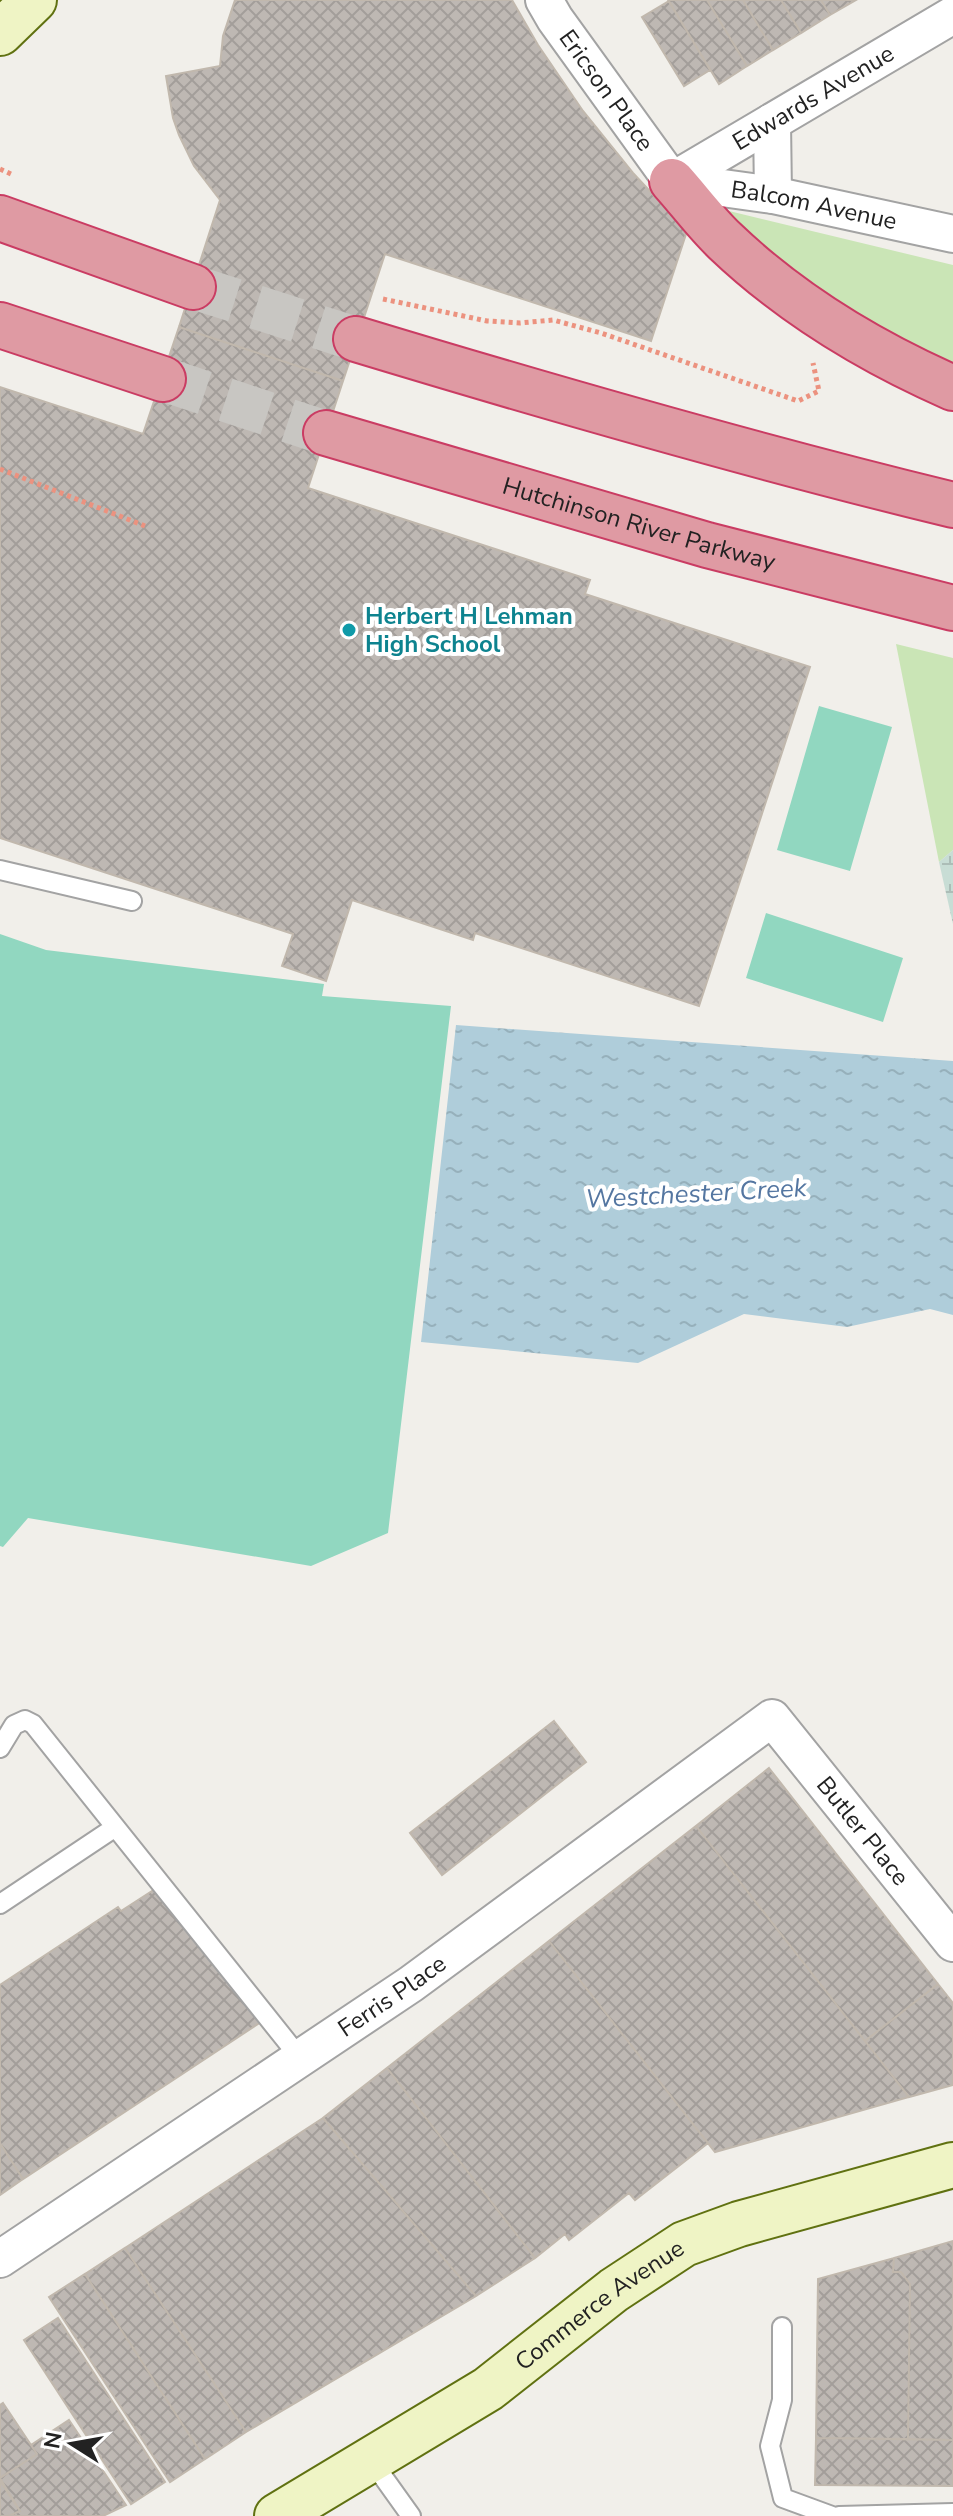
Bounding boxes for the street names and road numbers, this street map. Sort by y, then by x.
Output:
street label: Ericson Place [552,23,661,158]
street label: Edwards Avenue [726,37,900,158]
street label: Balcom Avenue [729,173,900,237]
street label: Hutchinson River Parkway [499,470,780,578]
street label: Butler Place [809,1770,917,1892]
street label: Ferris Place [332,1947,453,2044]
street label: Commerce Avenue [508,2232,690,2378]

